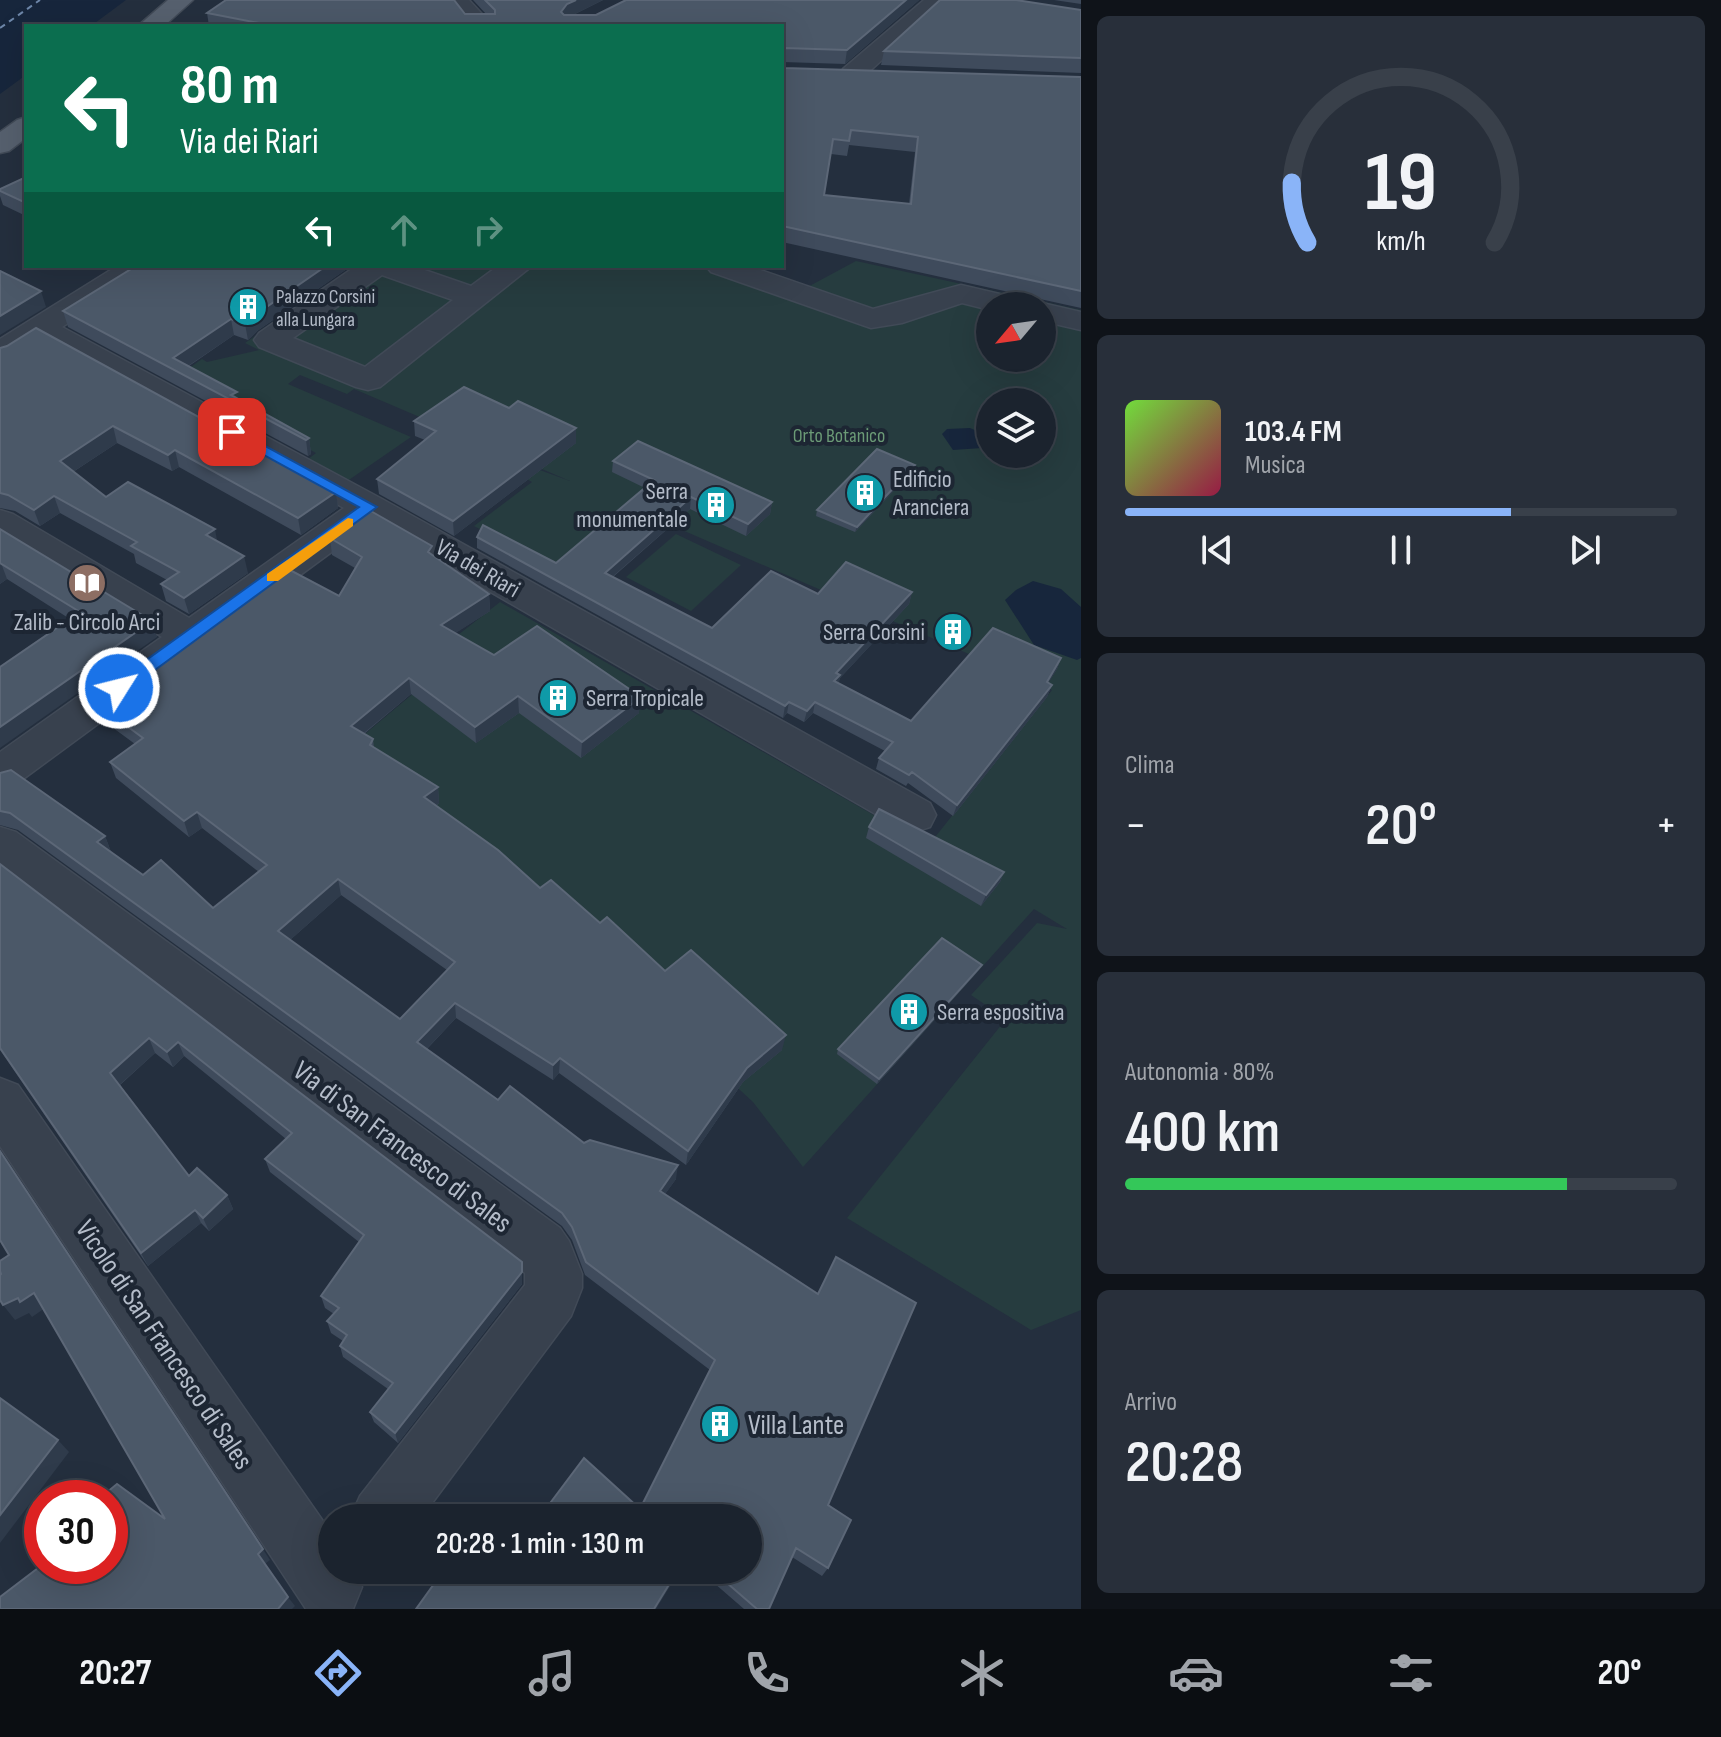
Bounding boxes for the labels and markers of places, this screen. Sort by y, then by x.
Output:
place label: Palazzo Corsini alla Lungara [276,285,375,332]
building icon: Palazzo Corsini alla Lungara [227,286,269,328]
pin [198,398,266,466]
place label: Edificio Aranciera [892,465,969,522]
building icon: Edificio Aranciera [844,472,886,514]
place label: Serra monumentale [576,477,688,534]
building icon: Serra monumentale [695,484,737,526]
library icon: Zalib - Circolo Arci [66,562,108,604]
place label: Zalib - Circolo Arci [14,608,160,637]
building icon: Serra Corsini [932,611,974,653]
place label: Serra Corsini [823,618,925,647]
building icon: Serra Tropicale [537,677,579,719]
place label: Serra Tropicale [586,684,704,713]
building icon: Serra espositiva [888,991,930,1033]
place label: Serra espositiva [937,998,1065,1027]
building icon: Villa Lante [699,1403,741,1445]
place label: Villa Lante [748,1409,844,1442]

